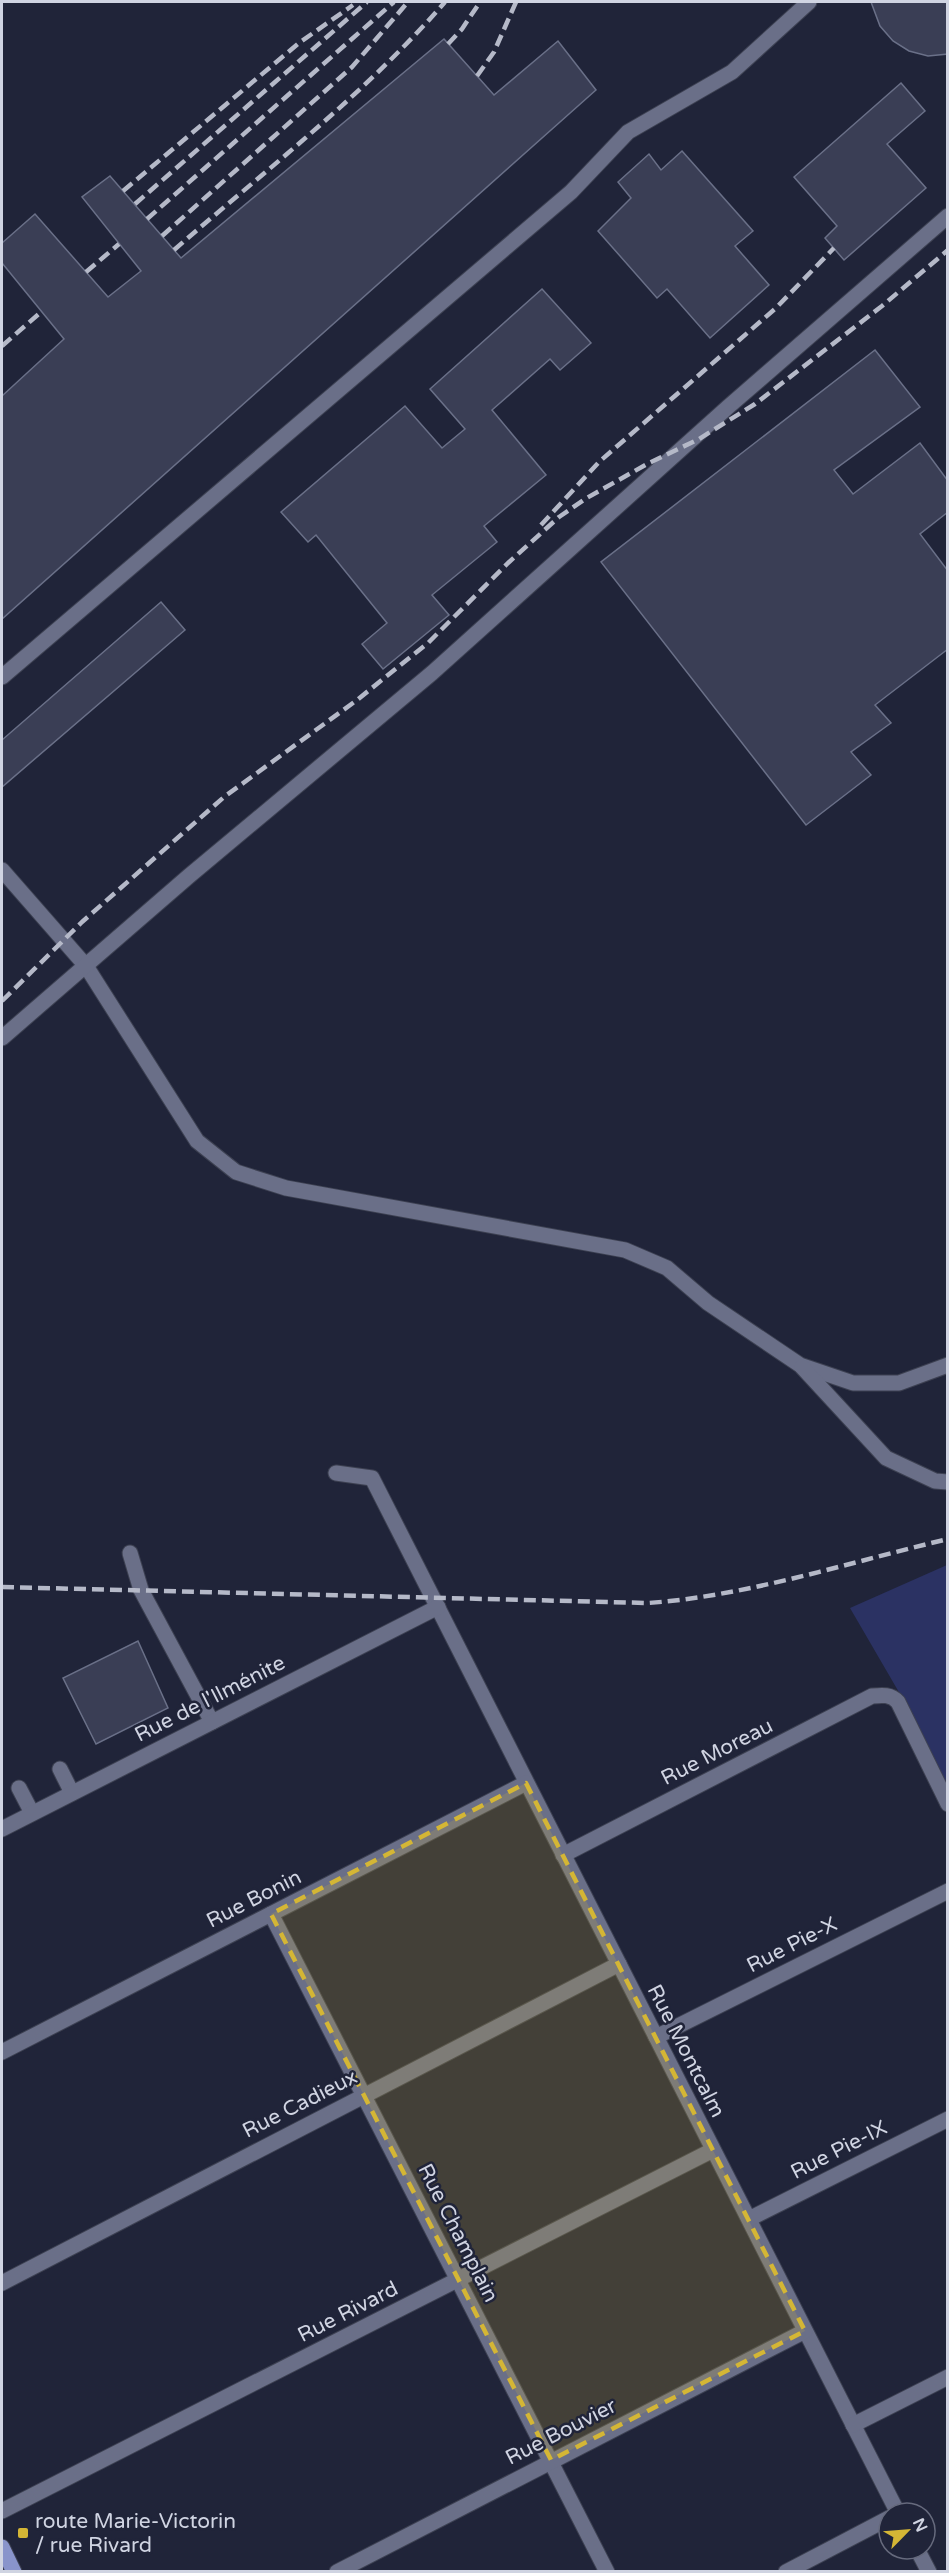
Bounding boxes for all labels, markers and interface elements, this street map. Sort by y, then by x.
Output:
street label: Rue de l'Ilménite [131,1650,290,1748]
street label: Rue Moreau [657,1713,777,1791]
street label: Rue Bonin [202,1864,306,1934]
street label: Rue Pie-X [743,1912,841,1978]
street label: Rue Montcalm [642,1980,730,2122]
street label: Rue Cadieux [238,2064,362,2144]
street label: Rue Pie-IX [787,2115,891,2185]
street label: Rue Champlain [412,2160,504,2306]
street label: Rue Rivard [294,2276,402,2348]
street label: Rue Bouvier [501,2393,621,2471]
north arrow [877,2501,937,2561]
place label: route Marie-Victorin / rue Rivard [35,2509,236,2558]
text: N [908,2515,931,2535]
marker: route Marie-Victorin / rue Rivard [16,2526,30,2540]

